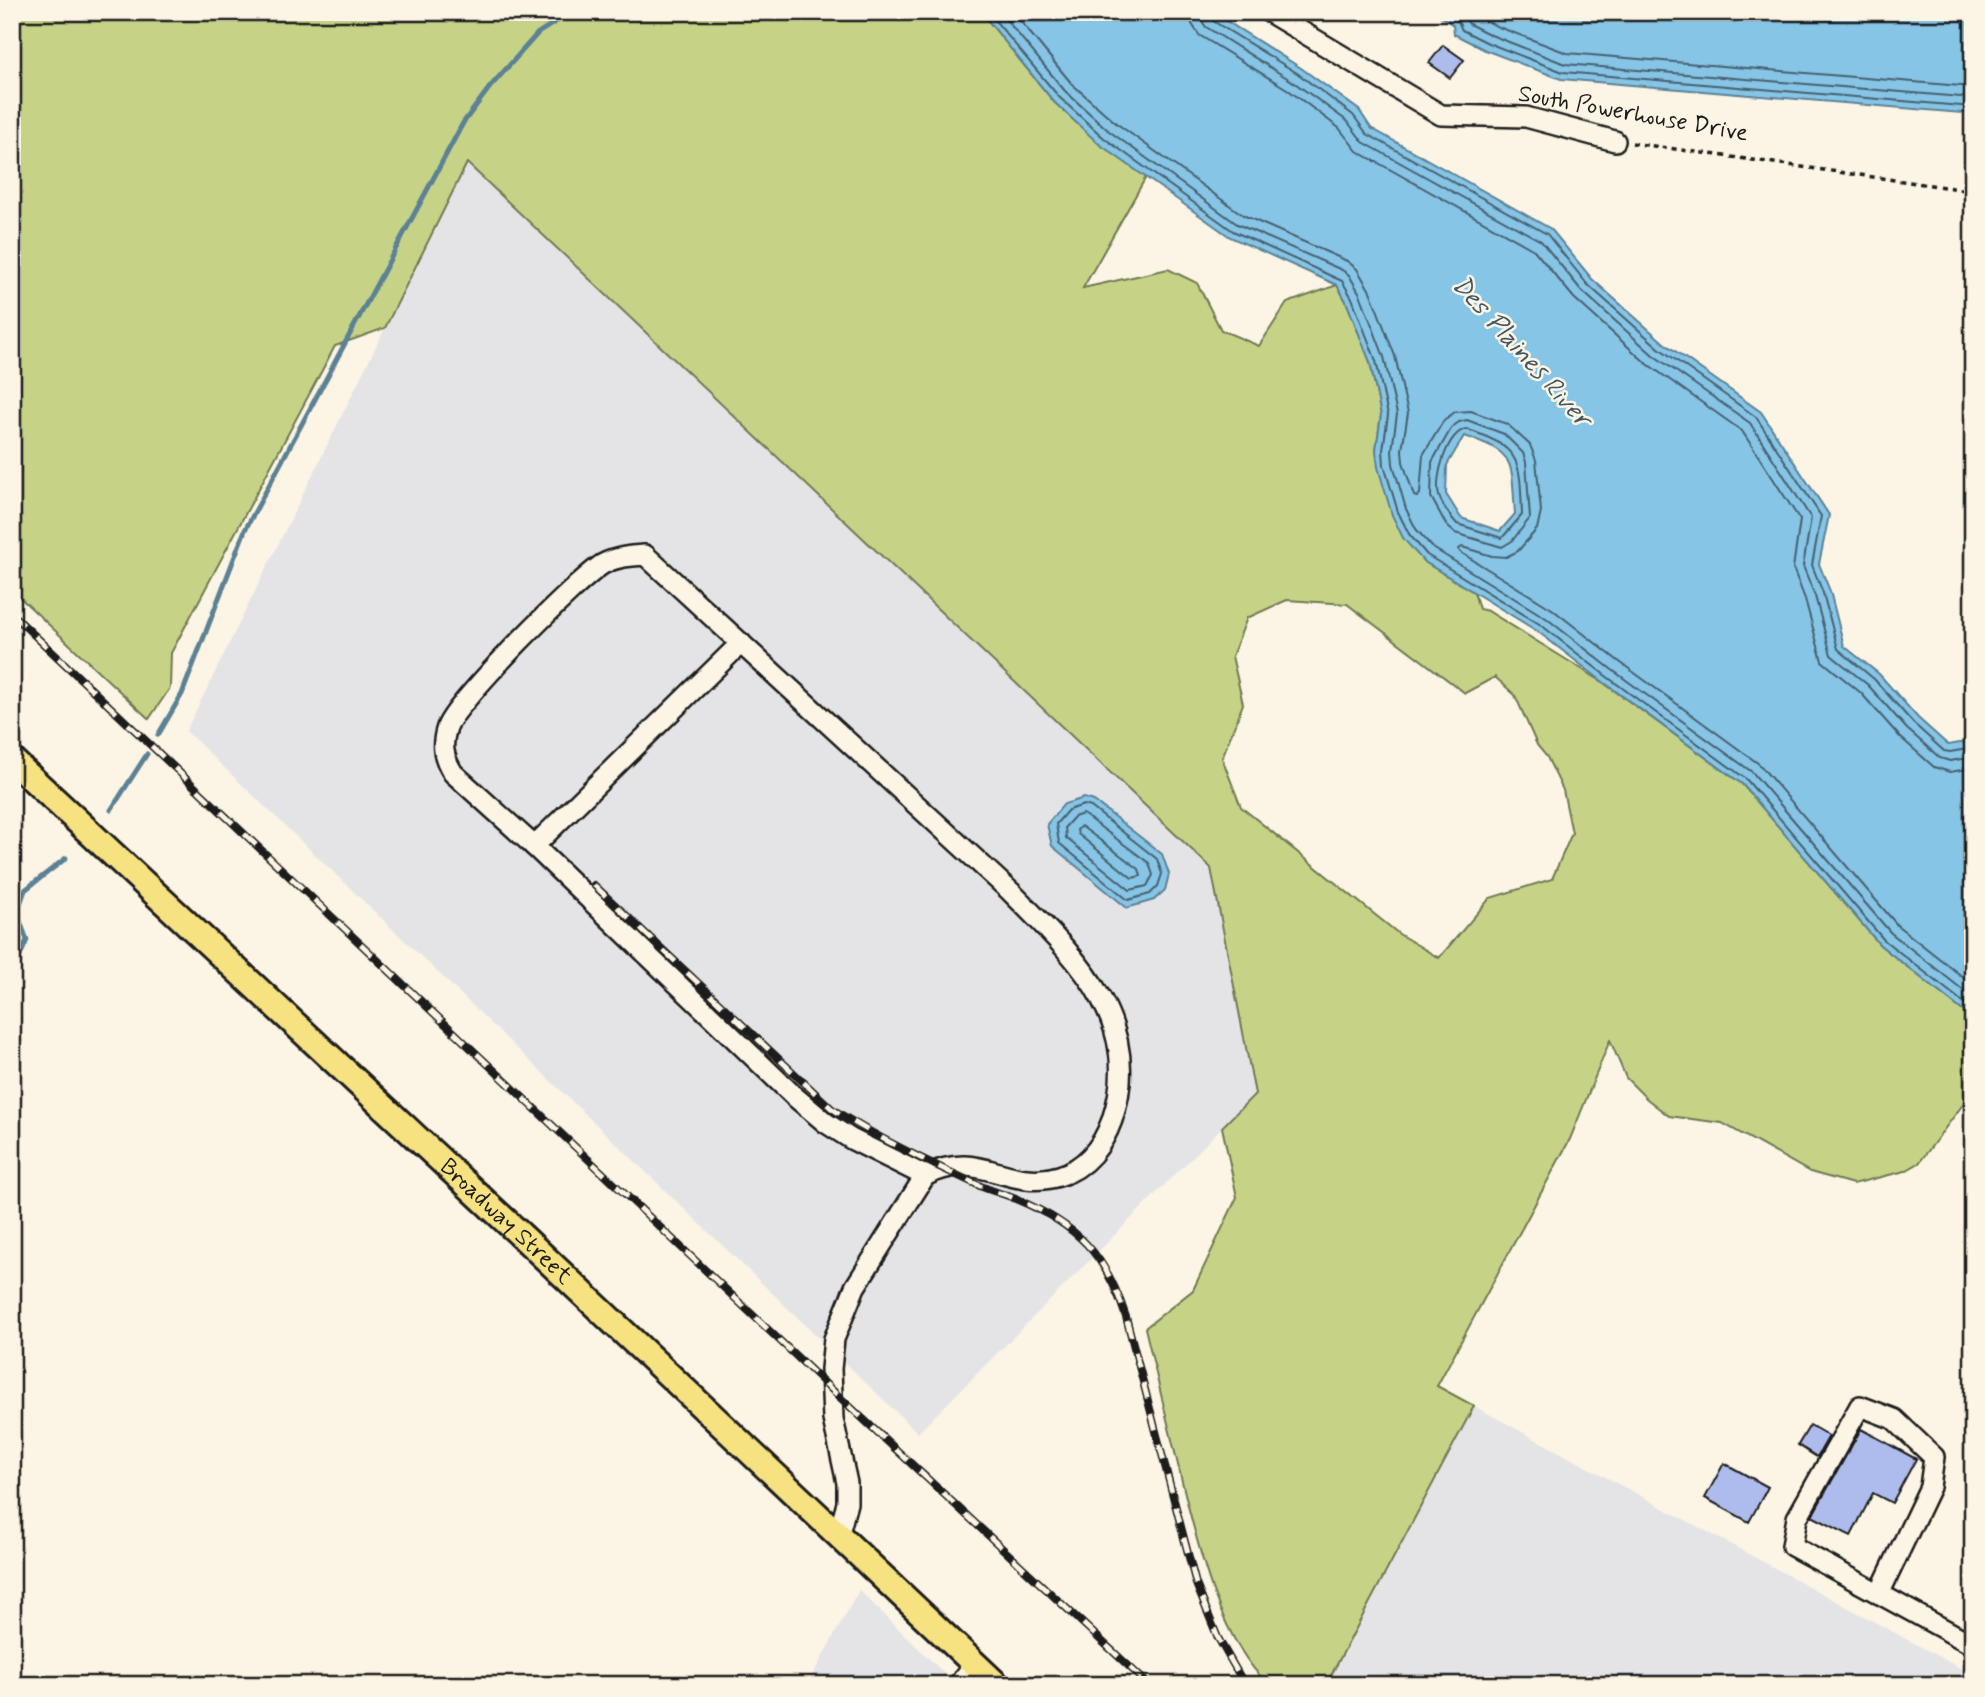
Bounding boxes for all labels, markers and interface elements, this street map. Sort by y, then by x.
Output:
street label: South Powerhouse Drive [1516,79,1751,150]
water label: Des Plaines River [1444,269,1601,438]
street label: Broadway Street [433,1151,579,1291]

